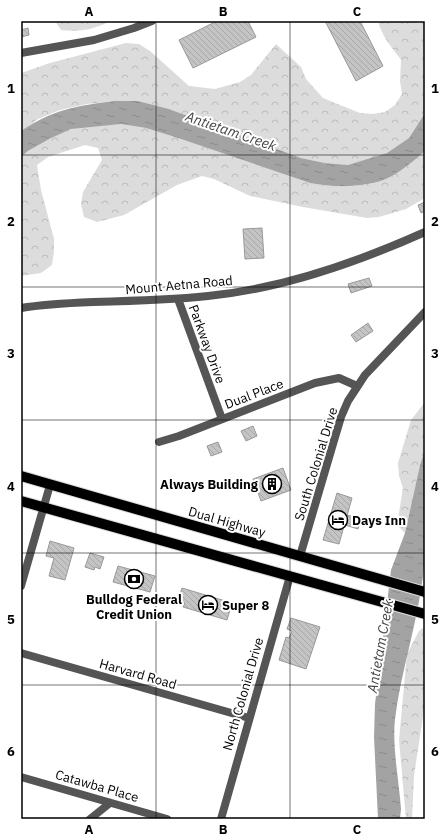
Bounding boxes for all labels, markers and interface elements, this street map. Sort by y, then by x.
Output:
text: A [85,3,94,20]
text: B [219,3,228,20]
text: C [353,3,362,20]
text: 1 [7,80,15,97]
text: 1 [431,80,439,97]
water label: Antietam Creek [182,107,279,155]
text: 2 [7,213,15,230]
text: 2 [431,213,439,230]
street label: Mount Aetna Road [125,272,233,298]
street label: Parkway Drive [185,302,229,386]
text: 3 [7,345,15,362]
text: 3 [431,345,439,362]
street label: Dual Place [222,375,286,413]
street label: South Colonial Drive [291,405,341,523]
building icon: Always Building [261,473,283,495]
place label: Always Building [160,476,259,493]
text: 4 [7,478,15,495]
text: 4 [431,478,439,495]
street label: Dual Highway [186,503,268,541]
hotel icon: Days Inn [327,509,349,531]
place label: Days Inn [352,512,406,529]
bank icon: Bulldog Federal Credit Union [123,568,145,590]
place label: Bulldog Federal Credit Union [86,591,182,623]
hotel icon: Super 8 [197,594,219,616]
place label: Super 8 [222,597,269,614]
water label: Antietam Creek [363,597,397,695]
text: 5 [7,611,15,628]
text: 5 [431,611,439,628]
street label: North Colonial Drive [219,635,267,753]
street label: Harvard Road [97,655,179,693]
text: 6 [7,743,15,760]
text: 6 [431,743,439,760]
street label: Catawba Place [53,766,141,806]
text: A [85,821,94,838]
text: B [219,821,228,838]
text: C [353,821,362,838]

